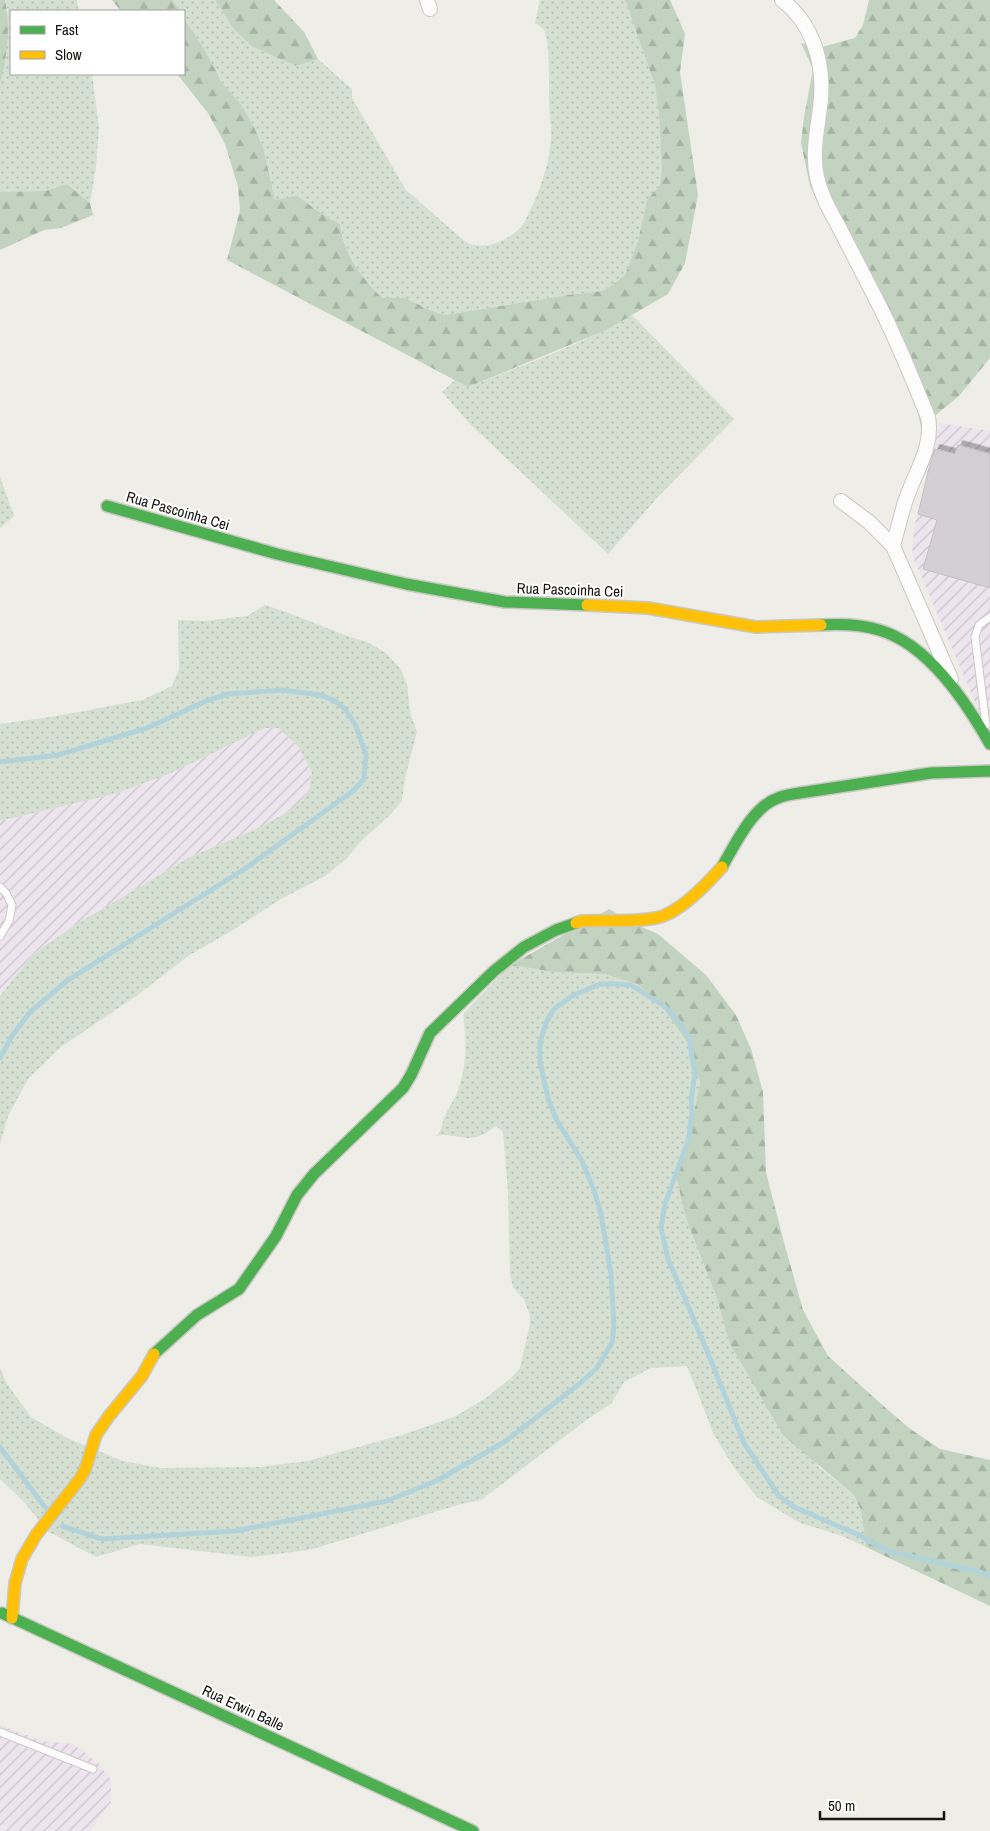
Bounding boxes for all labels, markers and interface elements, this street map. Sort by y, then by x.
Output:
legend [10,10,185,75]
text: Fast [55,19,79,40]
text: Slow [55,44,82,65]
street label: Rua Pascoinha Cei [124,486,232,535]
street label: Rua Pascoinha Cei [516,577,624,602]
street label: Rua Erwin Balle [199,1679,288,1736]
scale bar [820,1788,944,1820]
text: 50 m [828,1795,855,1816]

